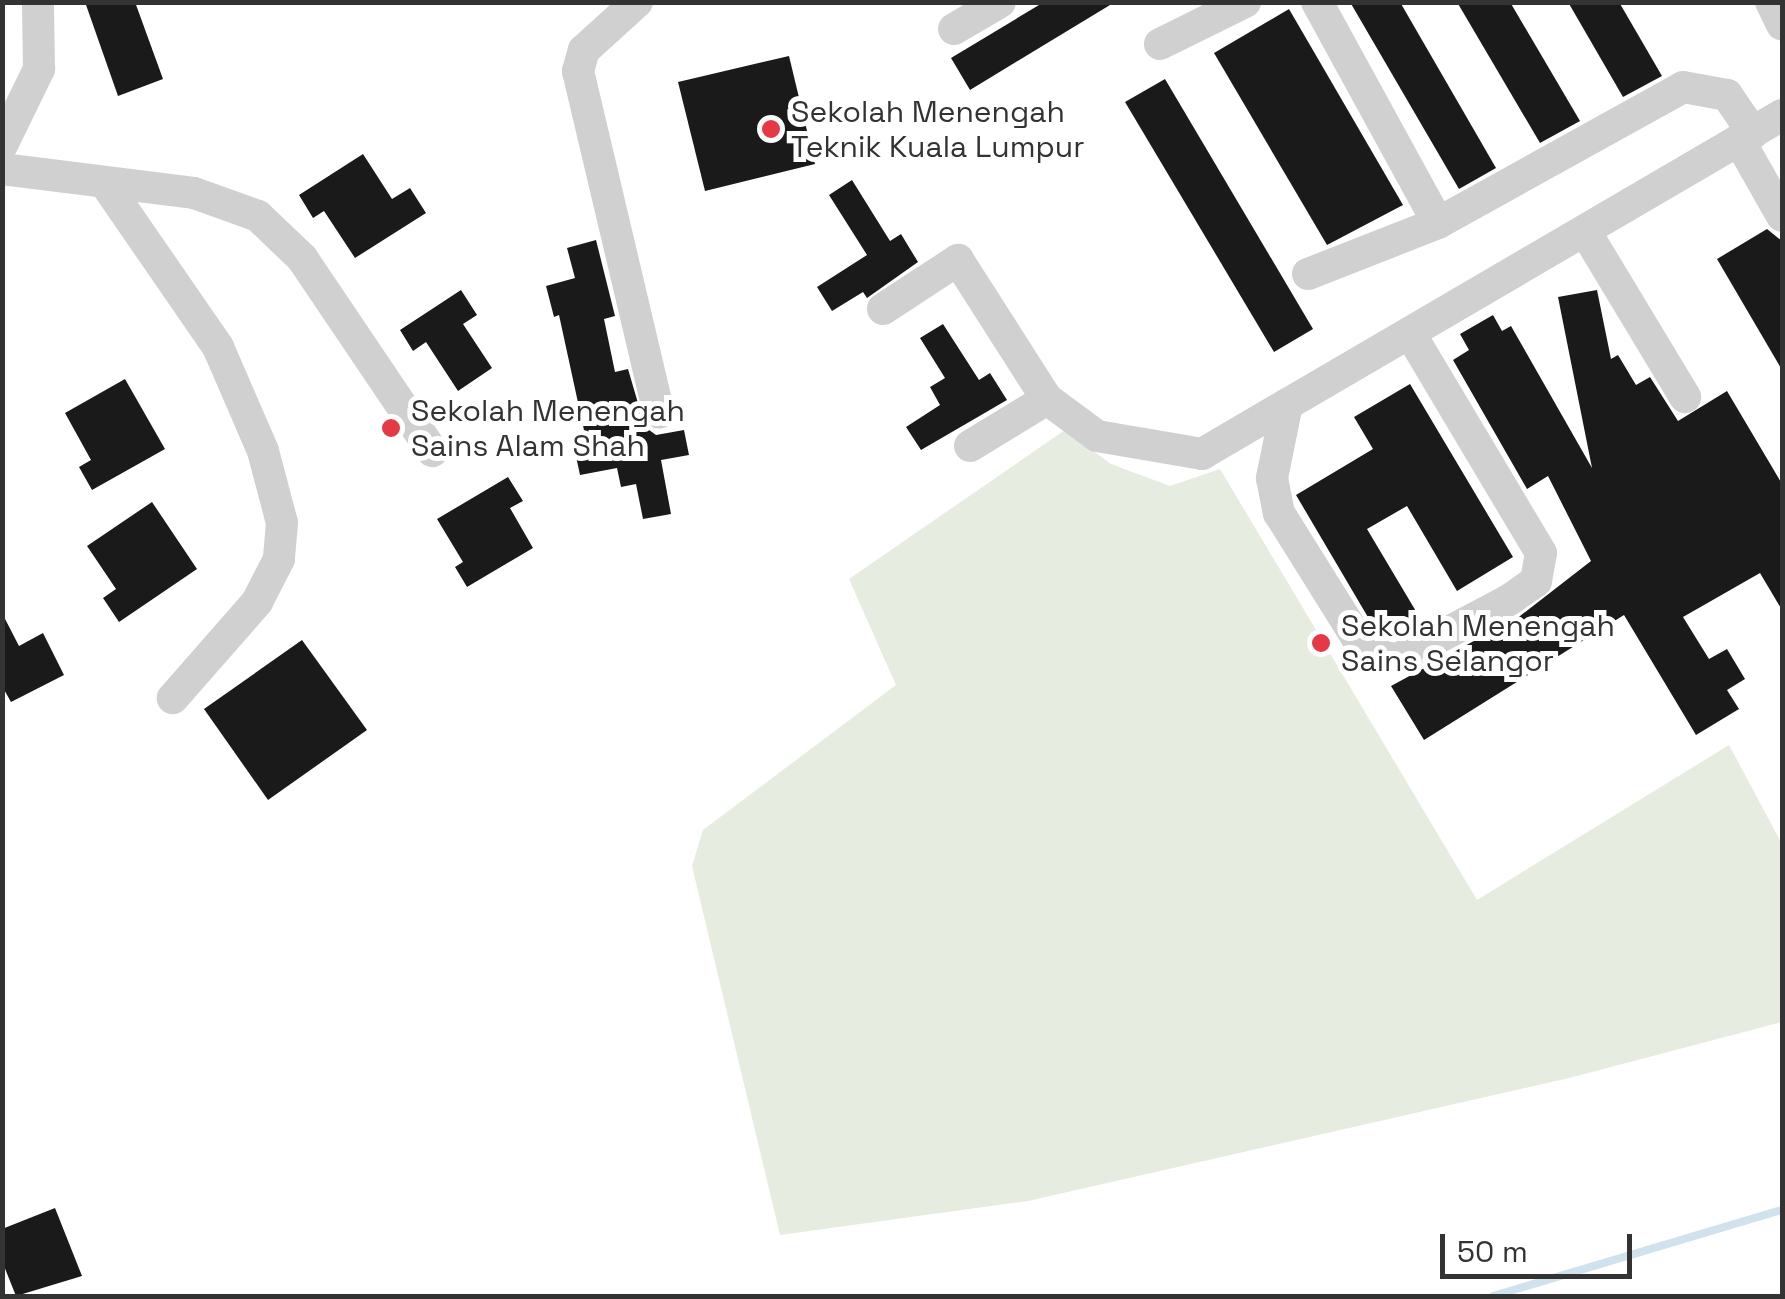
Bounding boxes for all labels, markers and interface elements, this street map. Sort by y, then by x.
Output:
place label: Sekolah Menengah Teknik Kuala Lumpur [791,94,1084,164]
marker: Sekolah Menengah Teknik Kuala Lumpur [760,118,782,140]
place label: Sekolah Menengah Sains Alam Shah [411,393,685,464]
marker: Sekolah Menengah Sains Alam Shah [380,417,402,439]
place label: Sekolah Menengah Sains Selangor [1341,608,1615,678]
marker: Sekolah Menengah Sains Selangor [1310,632,1332,654]
scale bar [1445,1214,1638,1276]
text: 50 m [1457,1232,1528,1271]

